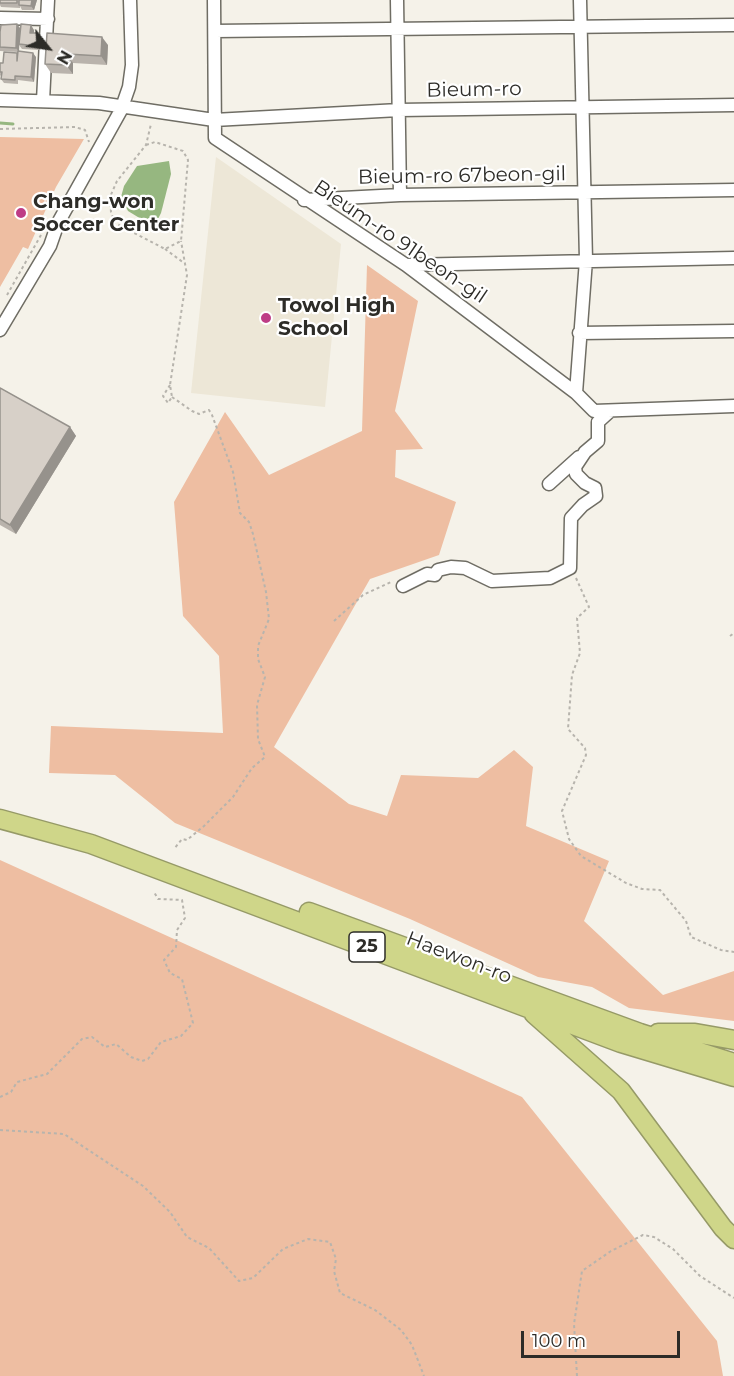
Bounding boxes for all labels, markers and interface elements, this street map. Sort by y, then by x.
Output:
north arrow [18,18,78,78]
text: N [53,47,75,68]
street label: Bieum-ro [426,77,522,103]
street label: Bieum-ro 67beon-gil [358,162,566,190]
street label: Bieum-ro 91beon-gil [309,175,491,309]
place label: Chang-won Soccer Center [33,190,179,237]
marker: Chang-won Soccer Center [14,206,28,220]
place label: Towol High School [278,294,395,341]
marker: Towol High School [259,311,273,325]
street label: Haewon-ro [403,927,515,989]
road number: 25 [349,932,385,962]
scale bar [524,1319,683,1357]
text: 100 m [532,1330,586,1352]

